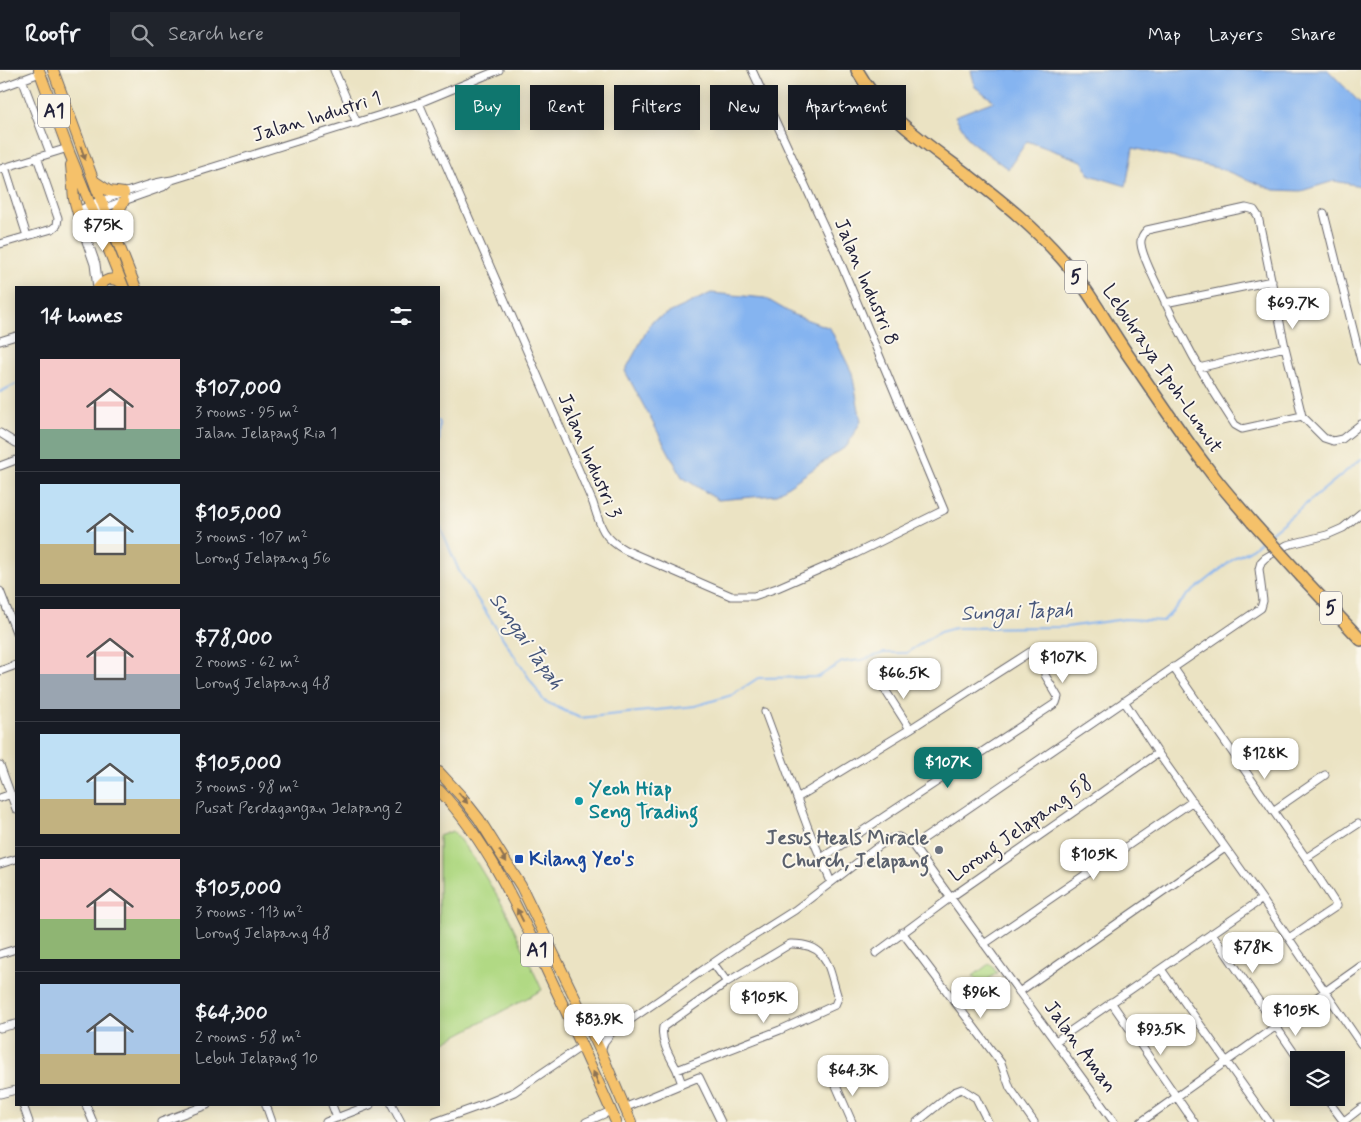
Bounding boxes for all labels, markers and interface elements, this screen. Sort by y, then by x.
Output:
search box [110,12,460,57]
text: Roofr [25,19,80,50]
icon: search [128,21,156,49]
text: Search here [168,22,264,47]
text: Map [1148,23,1181,47]
text: Layers [1209,23,1263,47]
text: Share [1291,23,1336,47]
street label: Jalan Industri 1 [249,85,385,149]
chip: Buy [455,85,520,130]
chip: Rent [530,85,604,130]
chip: Filters [614,85,700,130]
chip: New [710,85,778,130]
chip: Apartment [788,85,906,130]
road number: A1 [38,94,70,128]
one-way arrow [80,146,88,161]
pin: $75K [73,210,133,252]
street label: Jalan Industri 8 [827,214,905,350]
text: $75K [84,215,122,236]
road number: 5 [1065,260,1087,293]
street label: Lebuhraya Ipoh-Lumut [1095,279,1229,459]
pin: $69.7K [1252,288,1334,330]
text: $69.7K [1267,293,1319,314]
text: 14 homes [40,302,123,330]
icon: filters [387,302,415,330]
text: $107,000 [195,374,281,402]
icon: home [80,379,140,439]
street label: Jalan Industri 3 [551,389,627,523]
text: 3 rooms · 95 m² [195,402,299,423]
text: Jalan Jelapang Ria 1 [195,423,337,444]
text: $105,000 [195,499,281,527]
icon: home [80,504,140,564]
text: 3 rooms · 107 m² [195,527,308,548]
text: Lorong Jelapang 56 [195,548,331,569]
water label: Sungai Tapah [481,587,570,696]
road number: 5 [1320,592,1342,624]
water label: Sungai Tapah [960,596,1074,630]
text: $78,000 [195,624,273,652]
icon: home [80,629,140,689]
pin: $107K [1028,642,1098,684]
text: $107K [1040,647,1086,668]
text: 2 rooms · 62 m² [195,652,300,673]
pin: $66.5K [863,658,945,700]
text: $66.5K [879,663,929,684]
text: Lorong Jelapang 48 [195,673,331,694]
pin: $128K [1230,738,1300,780]
text: $128K [1243,743,1287,764]
pin: $107K [913,746,983,789]
text: $105,000 [195,749,281,777]
text: $107K [925,752,971,773]
icon: home [80,754,140,814]
street label: Lorong Jelapang 58 [944,769,1099,890]
place label: Yeoh Hiap Seng Trading [589,776,698,828]
text: 3 rooms · 98 m² [195,777,299,798]
one-way arrow [457,792,469,804]
marker: Yeoh Hiap Seng Trading [573,795,585,807]
text: Pusat Perdagangan Jelapang 2 [195,798,402,819]
place label: Jesus Heals Miracle Church, Jelapang [766,825,930,877]
pin: $105K [1059,838,1129,881]
marker: Jesus Heals Miracle Church, Jelapang [933,844,945,856]
text: $105K [1071,844,1117,865]
place label: Kilang Yeo's [529,846,634,873]
one-way arrow [499,850,508,863]
marker: Kilang Yeo's [513,853,525,865]
text: $105,000 [195,874,281,902]
icon: home [80,879,140,939]
text: 3 rooms · 113 m² [195,902,303,923]
one-way arrow [516,907,524,922]
text: Lorong Jelapang 48 [195,923,331,944]
pin: $78K [1223,932,1283,974]
road number: A1 [521,934,553,966]
text: $78K [1233,937,1273,958]
pin: $96K [951,976,1011,1019]
pin: $105K [729,982,799,1024]
text: $96K [962,982,1000,1003]
text: $105K [741,987,787,1008]
pin: $105K [1261,994,1331,1037]
street label: Jalan Aman [1037,995,1123,1099]
text: $64,300 [195,999,268,1027]
text: $105K [1273,1000,1319,1021]
icon: home [80,1004,140,1064]
pin: $83.9K [558,1004,640,1046]
text: $83.9K [575,1009,623,1030]
pin: $93.5K [1120,1014,1202,1056]
text: $93.5K [1137,1019,1185,1040]
text: 2 rooms · 58 m² [195,1027,301,1048]
text: Lebuh Jelapang 10 [195,1048,318,1069]
map controls [1290,1051,1345,1106]
button: layers [1290,1051,1345,1106]
pin: $64.3K [812,1054,894,1097]
text: $64.3K [828,1060,878,1081]
one-way arrow [592,1071,600,1085]

